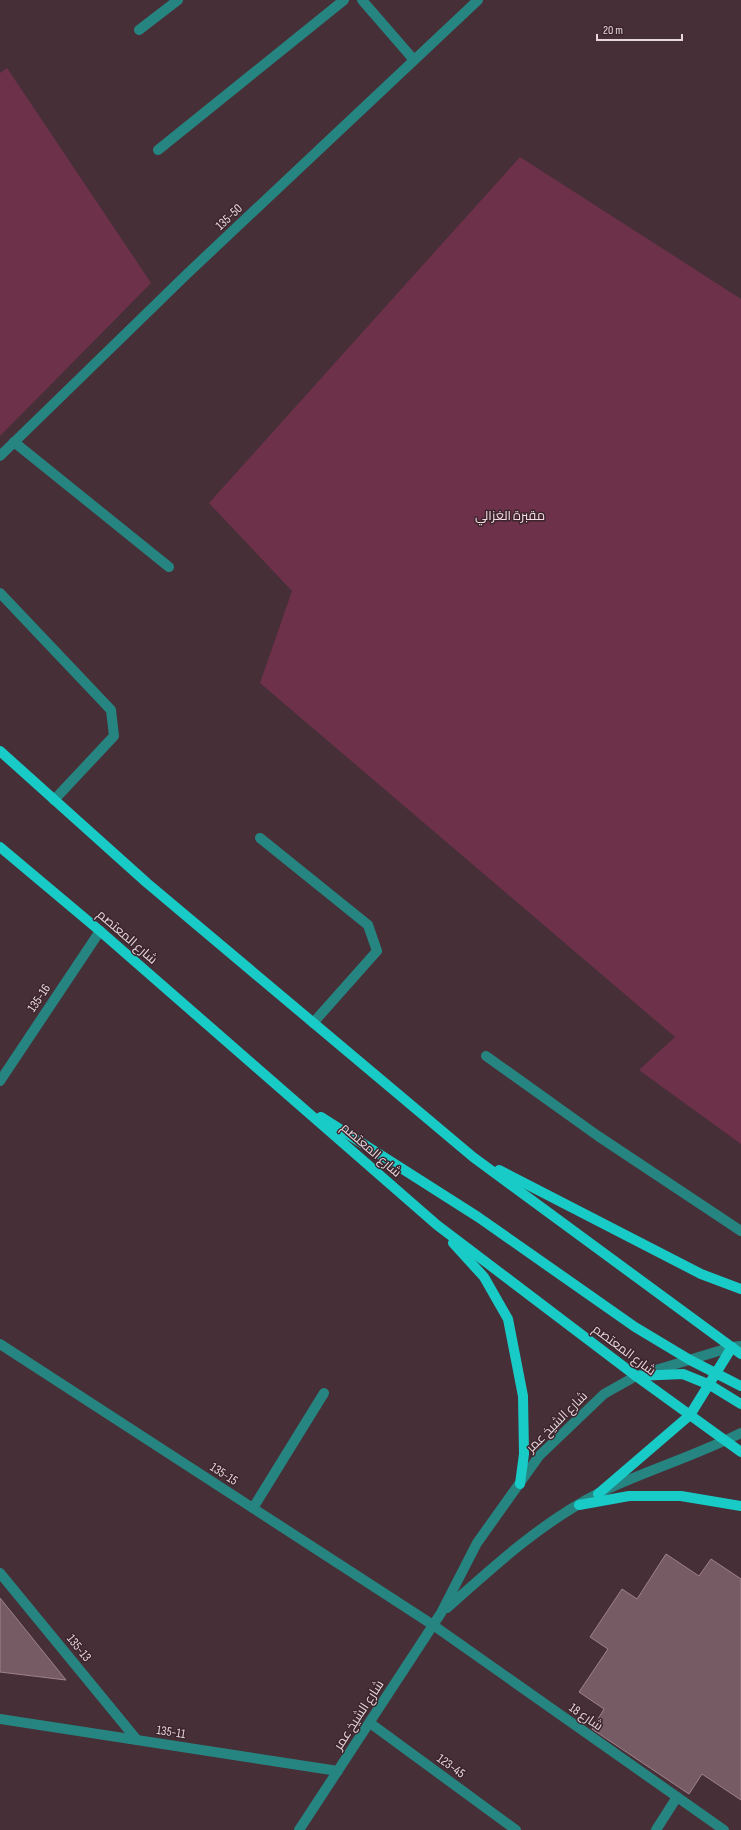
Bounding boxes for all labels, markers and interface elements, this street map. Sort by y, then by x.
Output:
scale bar [597,16,682,42]
text: 20 m [603,23,623,38]
street label: 135-50 [212,200,246,233]
park label: مقبرة الغزالي [475,508,545,526]
street label: شارع المعتصم [93,906,160,968]
street label: 135-16 [24,981,54,1015]
street label: شارع المعتصم [337,1119,404,1181]
street label: شارع المعتصم [589,1321,659,1380]
street label: شارع الشيخ عمر [522,1388,591,1457]
street label: 135-15 [207,1459,241,1489]
street label: 135-13 [63,1631,95,1665]
street label: شارع الشيخ عمر [330,1677,387,1754]
street label: شارع 18 [566,1700,606,1734]
street label: 135-11 [155,1722,187,1742]
street label: 123-45 [434,1750,468,1782]

